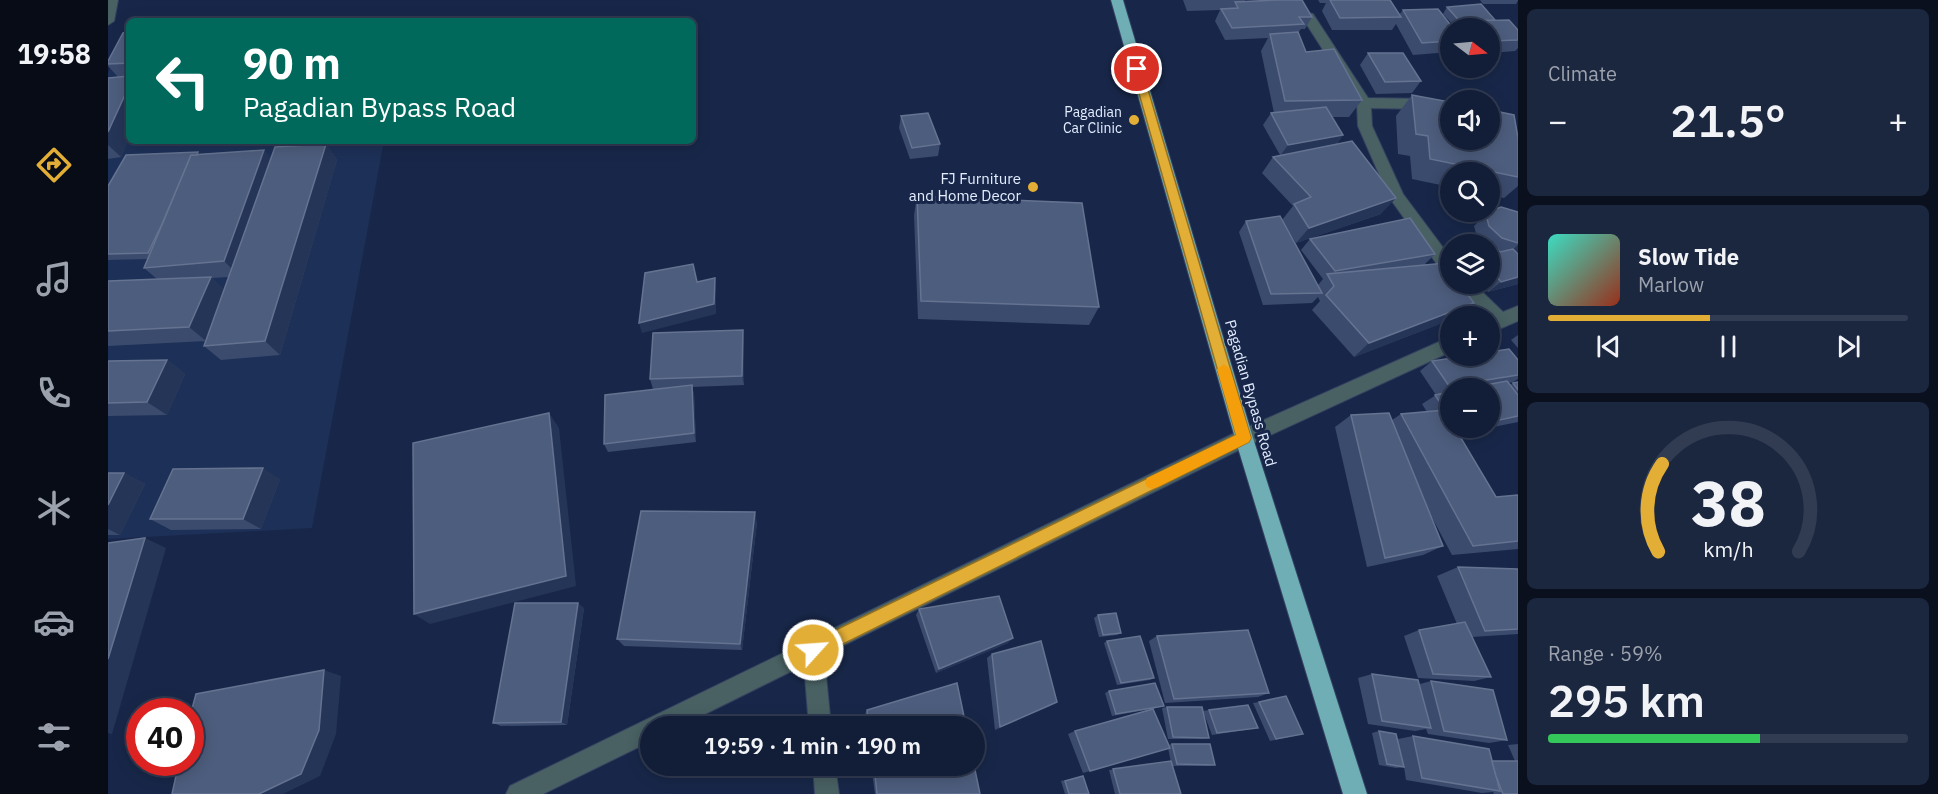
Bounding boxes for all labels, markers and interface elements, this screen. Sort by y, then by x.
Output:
north arrow [1440,18,1500,78]
map controls [1440,18,1500,438]
text: 19:58 [17,36,91,71]
text: 90 m [243,36,341,91]
icon: left [144,42,222,120]
pin [1111,43,1162,94]
icon: arrive [1120,52,1153,85]
text: Climate [1548,60,1617,87]
text: Pagadian Bypass Road [243,89,516,124]
button: sound [1440,90,1500,150]
text: 21.5° [1670,91,1786,149]
text: − [1548,99,1568,142]
text: + [1888,99,1908,142]
place label: Pagadian Car Clinic [1063,103,1122,137]
marker: Pagadian Car Clinic [1127,113,1141,127]
icon: directions [33,144,75,186]
button: search [1440,162,1500,222]
place label: FJ Furniture and Home Decor [909,169,1021,205]
marker: FJ Furniture and Home Decor [1026,180,1040,194]
button: layers [1440,234,1500,294]
text: Slow Tide [1638,242,1739,271]
icon: music [33,258,75,300]
text: Marlow [1638,271,1704,298]
button: + [1440,306,1500,366]
street label: Pagadian Bypass Road [1221,317,1281,469]
icon: previous [1592,330,1625,363]
icon: pause [1712,330,1745,363]
icon: next [1832,330,1865,363]
icon: phone [33,372,75,414]
button: − [1440,378,1500,438]
text: 38 [1691,462,1765,543]
icon: climate [33,487,75,529]
text: km/h [1703,536,1753,564]
icon: car [33,601,75,643]
position arrow [781,618,845,682]
text: Range · 59% [1548,640,1663,667]
text: 295 km [1548,671,1705,729]
speed limit sign: 40 [126,698,204,776]
icon: filters [33,716,75,758]
text: 19:59 · 1 min · 190 m [704,731,921,760]

